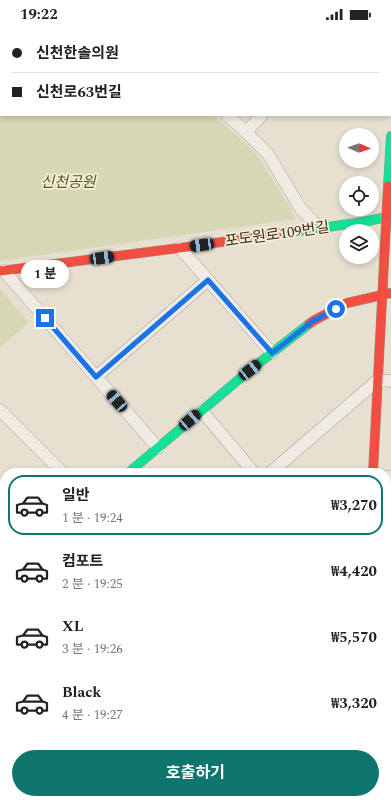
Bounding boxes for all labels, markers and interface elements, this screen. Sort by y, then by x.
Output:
text: 19:22 [20,3,58,26]
text: 신천한솔의원 [36,42,119,65]
text: 신천로63번길 [36,81,122,104]
north arrow [339,128,379,168]
map controls [339,128,379,264]
park label: 신천공원 [40,171,97,194]
button: locate [339,176,379,216]
street label: 포도원로109번길 [223,216,331,253]
button: layers [339,224,379,264]
car [189,237,215,253]
car [89,250,115,266]
callout: 1 분 [21,260,69,288]
text: 1 분 [34,264,56,284]
route start [327,300,345,318]
route end [36,309,54,327]
car [237,358,263,382]
car [105,388,129,414]
car [177,408,203,432]
text: 일반 [62,484,90,507]
icon: car [14,487,50,523]
text: ₩3,270 [331,494,377,517]
text: 1 분 · 19:24 [62,508,123,528]
text: 컴포트 [62,550,103,573]
icon: car [14,553,50,589]
text: ₩4,420 [331,560,377,583]
text: 2 분 · 19:25 [62,574,123,594]
text: XL [62,615,83,638]
icon: car [14,619,50,655]
text: ₩5,570 [331,626,377,649]
text: 3 분 · 19:26 [62,639,123,659]
text: Black [62,681,101,704]
icon: car [14,685,50,721]
text: ₩3,320 [331,692,377,715]
text: 4 분 · 19:27 [62,705,123,725]
button: 호출하기 [12,750,379,796]

